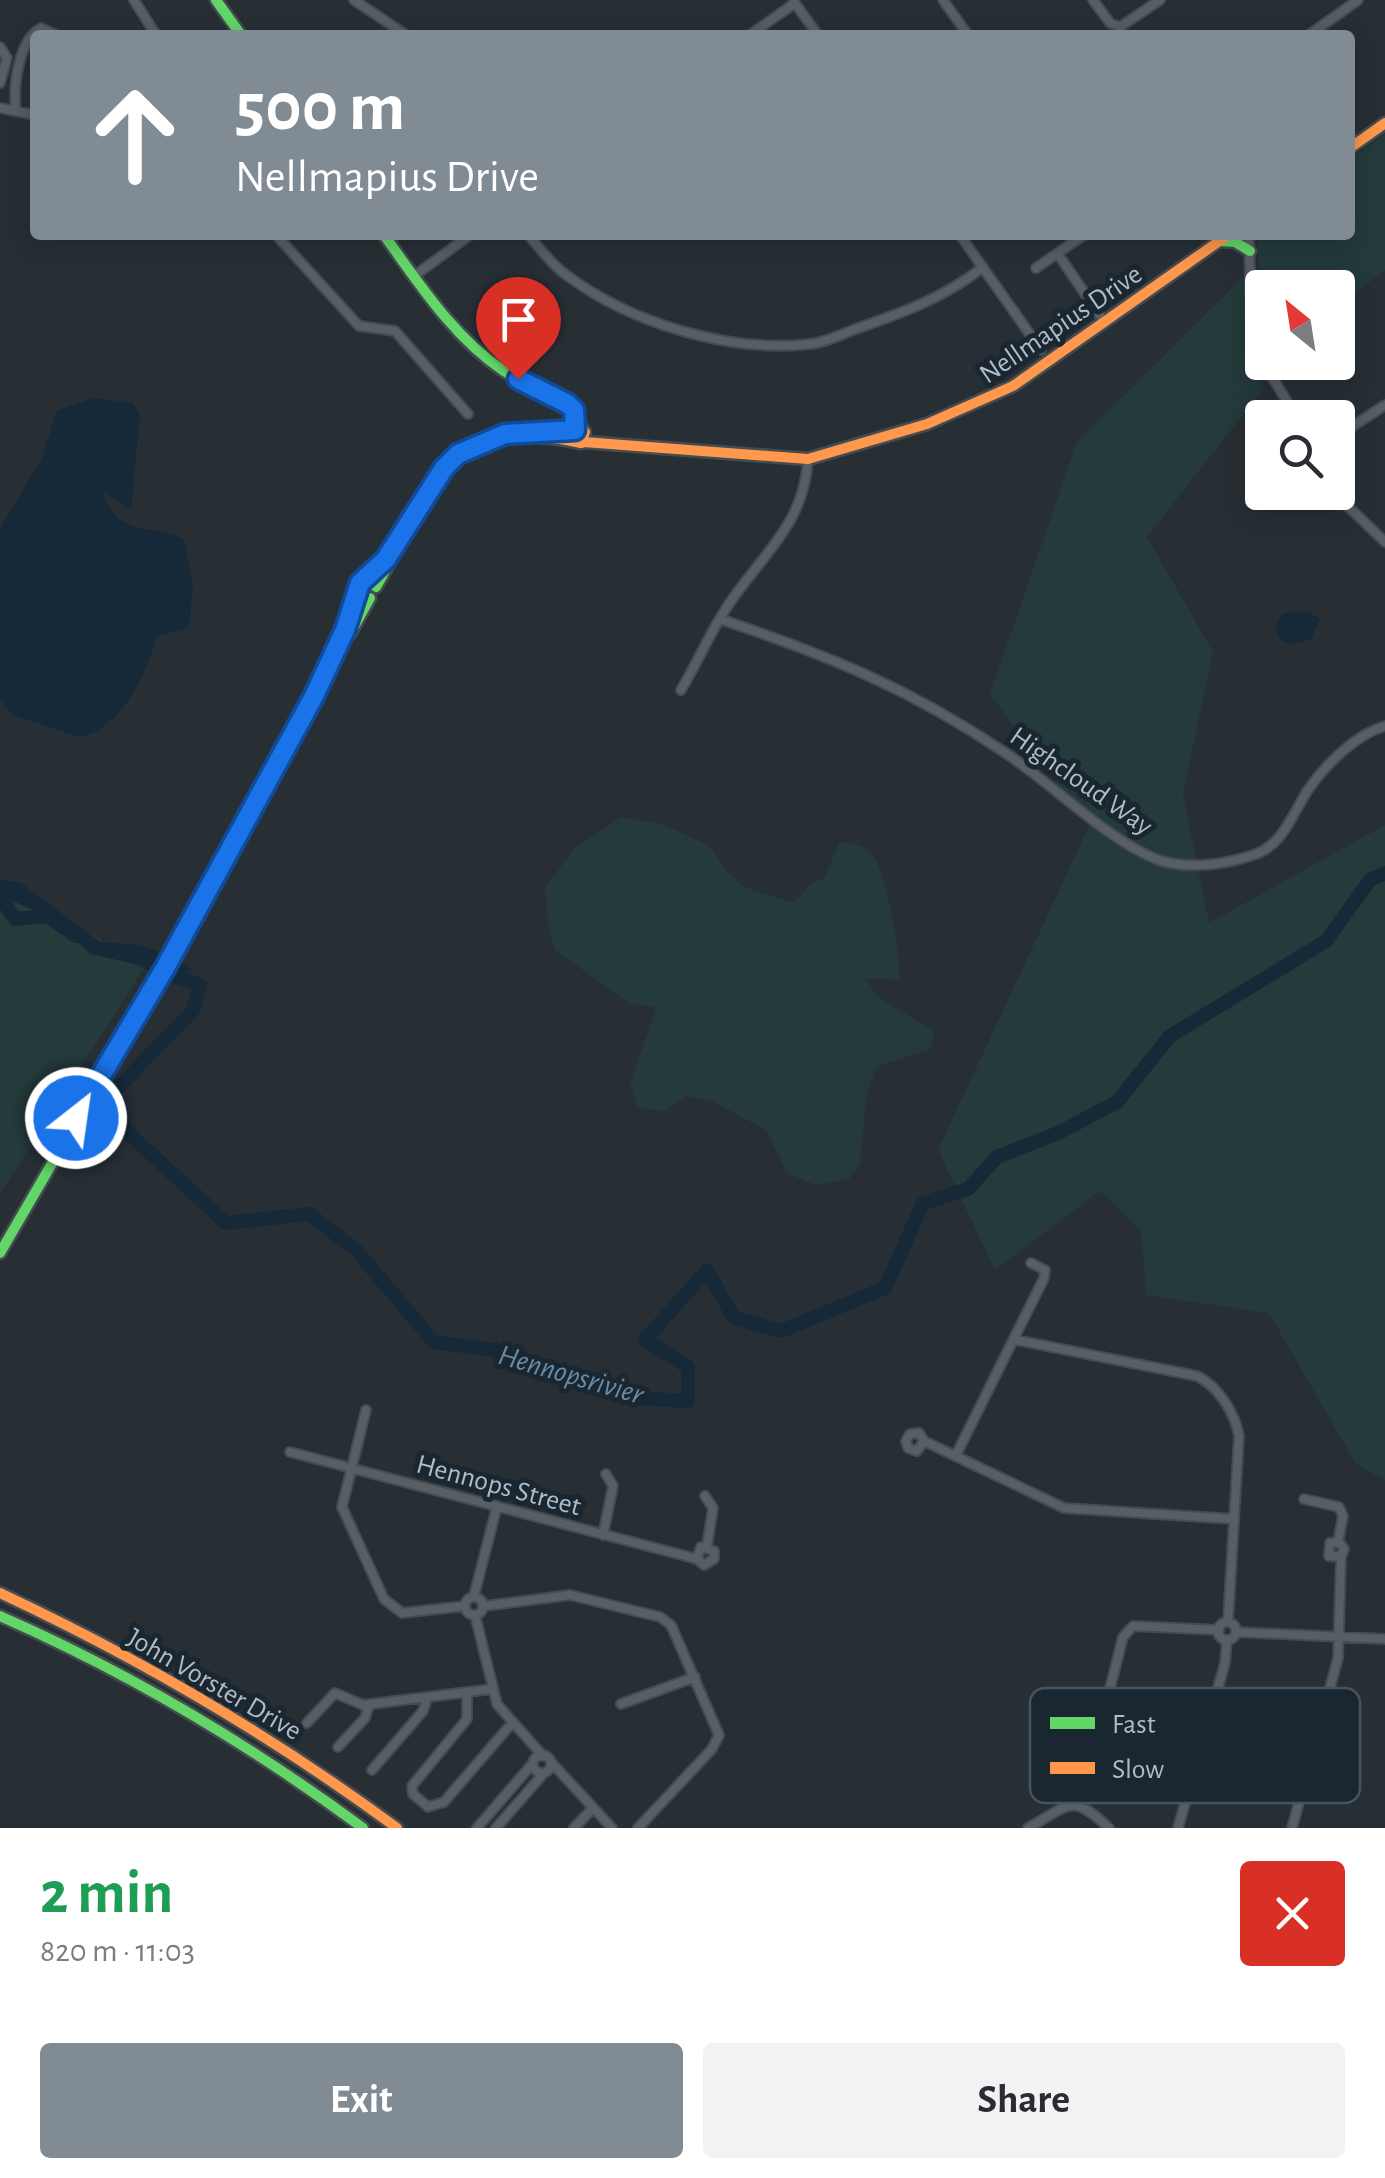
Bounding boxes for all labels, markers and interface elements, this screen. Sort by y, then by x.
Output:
icon: ahead [70,70,200,200]
text: 500 m [235,73,405,143]
text: Nellmapius Drive [235,155,539,200]
street label: Nellmapius Drive [975,260,1147,389]
north arrow [1245,270,1355,380]
map controls [1245,270,1355,510]
pin [476,277,561,380]
icon: arrive [491,292,546,347]
button: search [1245,400,1355,510]
street label: Highcloud Way [1004,722,1157,841]
position arrow [24,1066,128,1170]
water label: Hennopsrivier [495,1340,648,1410]
street label: Hennops Street [413,1451,584,1521]
street label: John Vorster Drive [122,1624,306,1746]
legend [1030,1688,1360,1803]
text: Fast [1112,1711,1156,1739]
text: Slow [1112,1756,1164,1784]
button: close [1240,1861,1345,1966]
text: 2 min [40,1864,173,1924]
text: 820 m · 11:03 [40,1935,195,1967]
button: Exit [40,2043,683,2158]
button: Share [703,2043,1345,2158]

